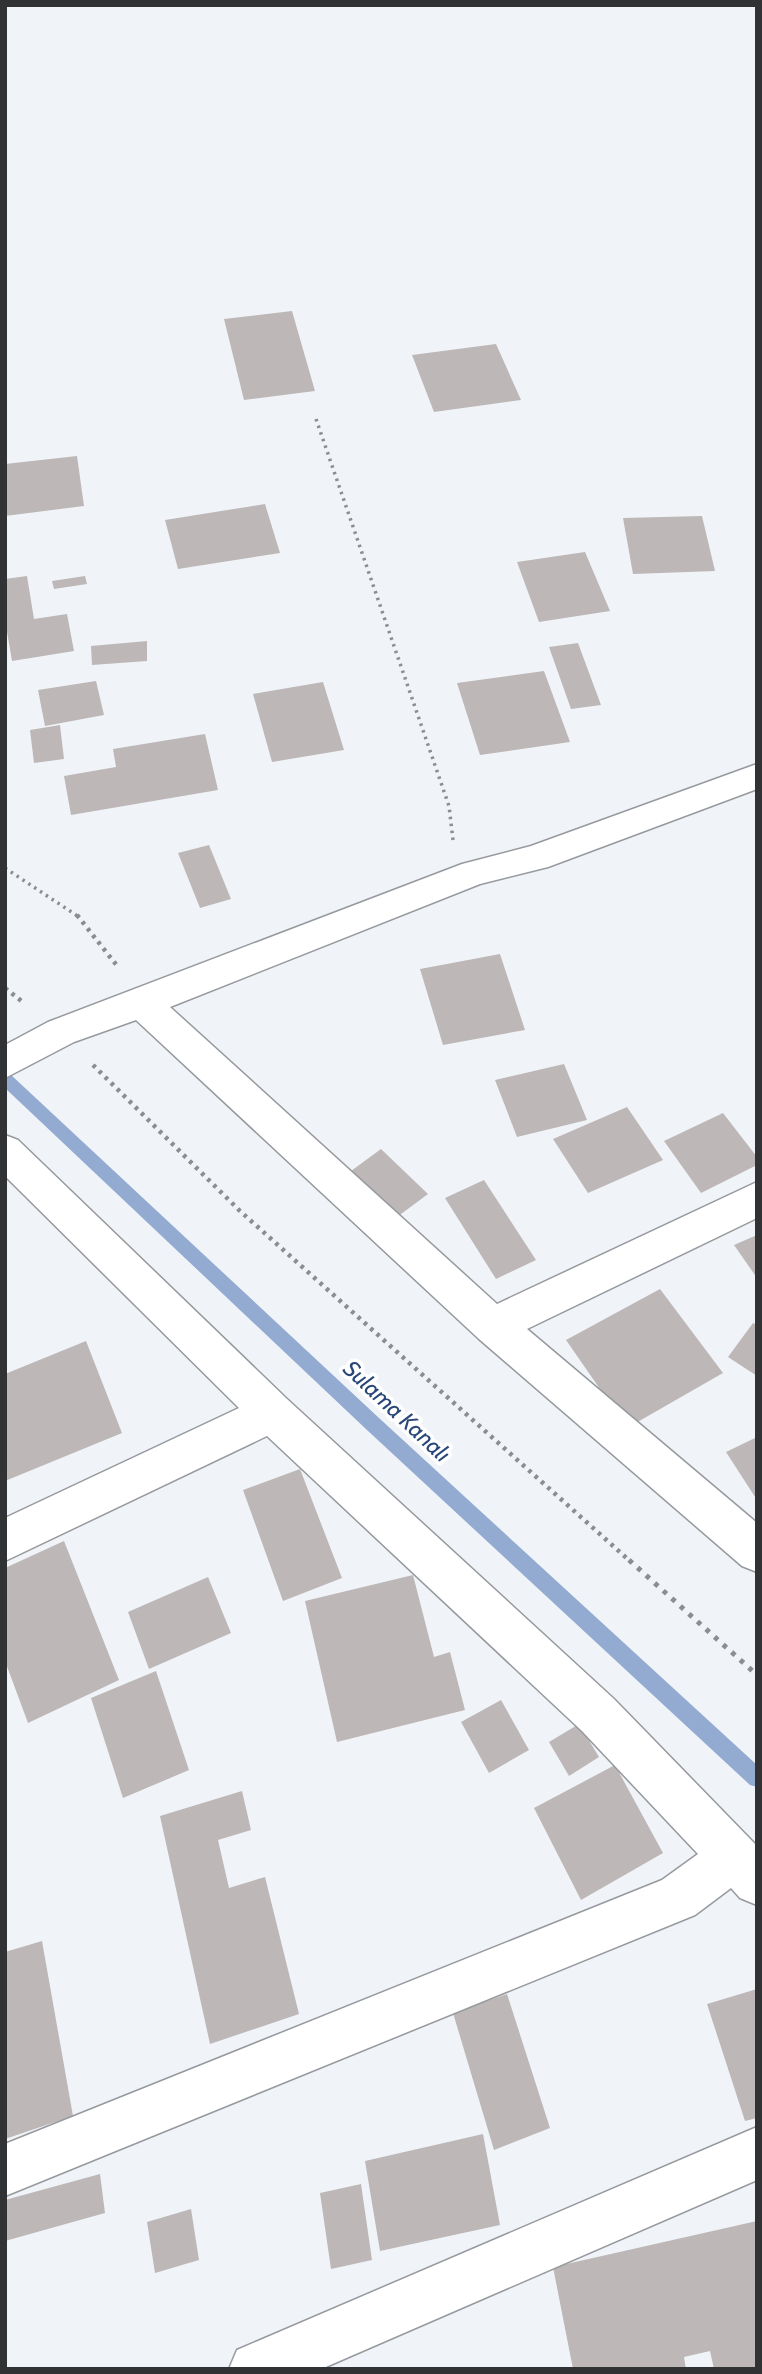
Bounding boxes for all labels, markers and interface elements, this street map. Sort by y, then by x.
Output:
water label: Sulama Kanalı [338,1354,456,1468]

